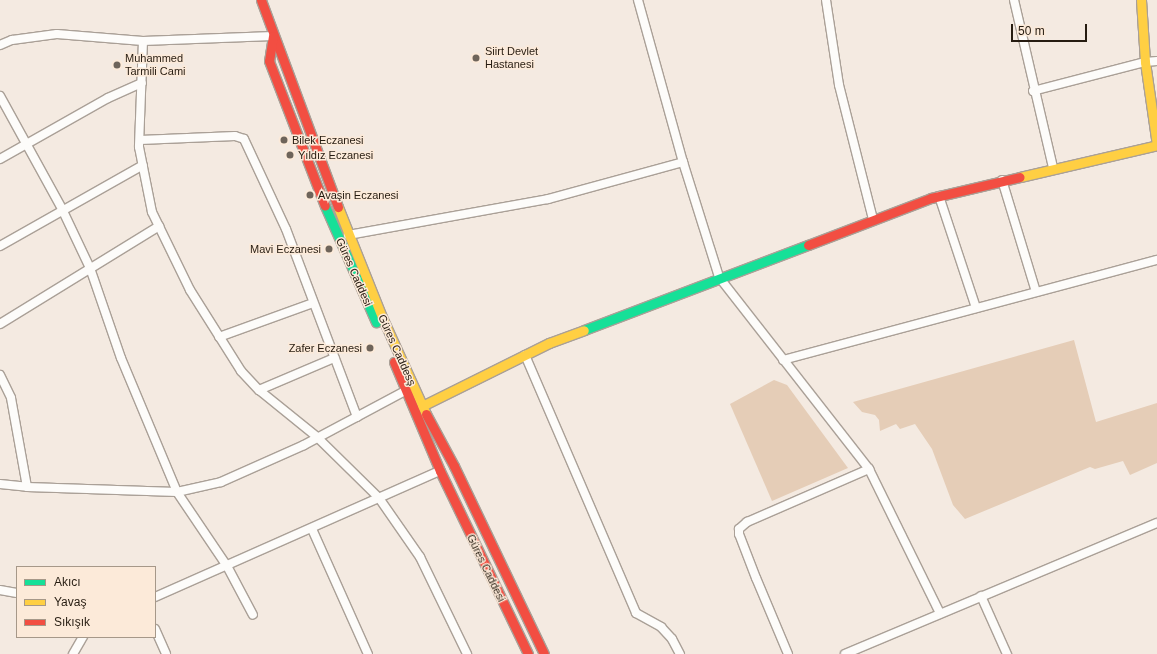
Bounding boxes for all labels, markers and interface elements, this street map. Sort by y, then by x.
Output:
scale bar [1013,16,1089,42]
text: 50 m [1018,24,1045,38]
place label: Siirt Devlet Hastanesi [485,45,538,71]
place label: Muhammed Tarmili Cami [125,52,186,78]
marker: Siirt Devlet Hastanesi [470,52,482,64]
marker: Muhammed Tarmili Cami [112,60,122,70]
place label: Bilek Eczanesi [292,133,364,147]
marker: Bilek Eczanesi [279,135,289,145]
place label: Yıldız Eczanesi [298,148,373,162]
marker: Yıldız Eczanesi [285,150,295,160]
place label: Avaşin Eczanesi [318,188,399,202]
marker: Avaşin Eczanesi [305,190,315,200]
street label: Güres Caddesi [333,236,375,308]
place label: Mavi Eczanesi [250,242,321,256]
marker: Mavi Eczanesi [324,244,334,254]
street label: Güres Caddesş [375,312,419,388]
place label: Zafer Eczanesi [289,341,362,355]
marker: Zafer Eczanesi [365,343,375,353]
street label: Güres Caddesi [464,532,508,604]
legend [16,566,156,638]
text: Akıcı [54,575,81,589]
text: Yavaş [54,595,86,609]
text: Sıkışık [54,615,90,629]

